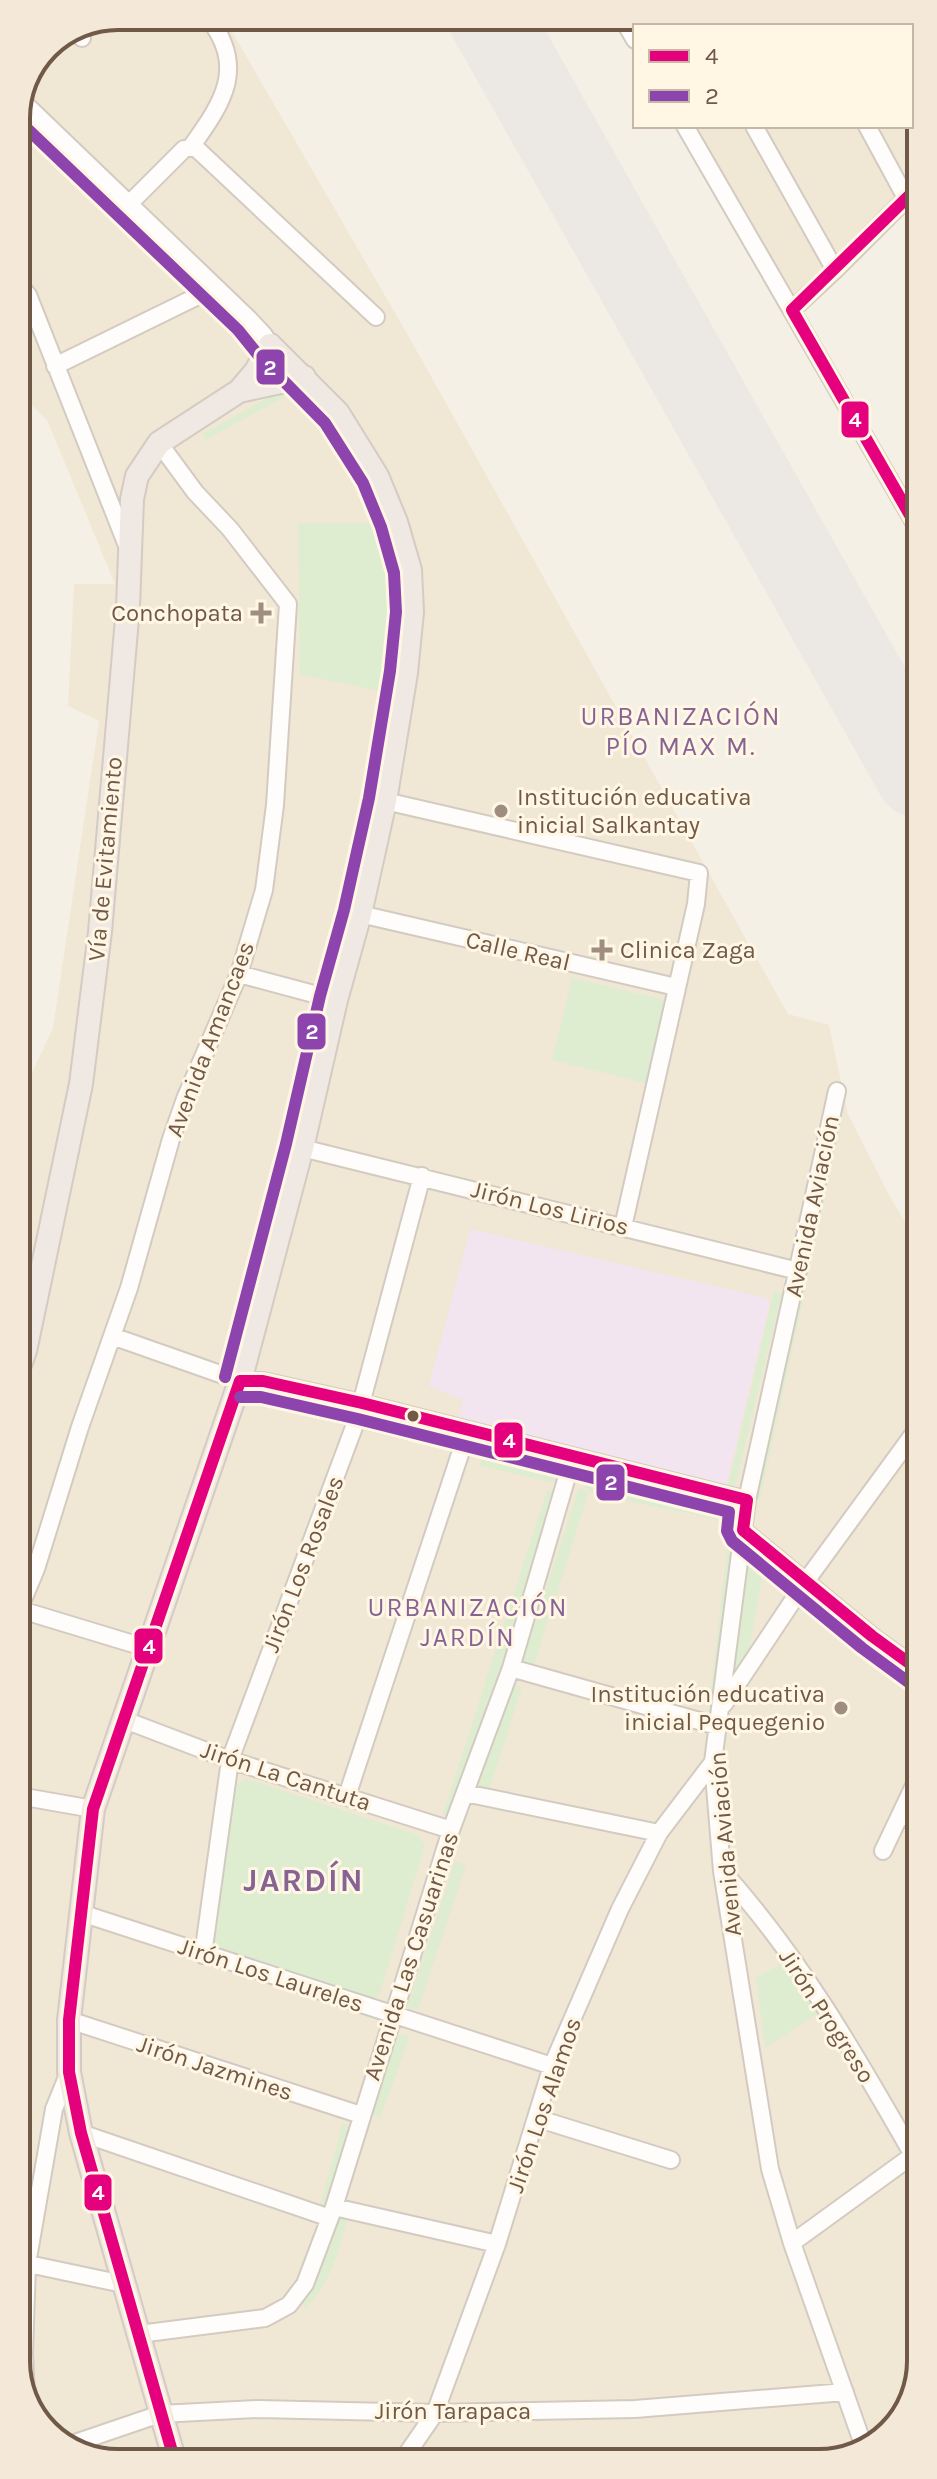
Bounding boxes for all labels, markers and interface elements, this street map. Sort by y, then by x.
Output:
legend [633,24,913,128]
text: 4 [705,42,718,70]
text: 2 [705,82,719,110]
line badge: 2 [255,348,286,386]
text: 2 [263,355,277,381]
line badge: 4 [840,400,870,439]
text: 4 [848,407,862,433]
place label: Conchopata [111,599,243,627]
marker: Conchopata [250,602,272,624]
district label: URBANIZACIÓN PÍO MAX M. [580,700,782,762]
street label: Vía de Evitamiento [82,756,128,962]
place label: Institución educativa inicial Salkantay [517,783,752,839]
marker: Institución educativa inicial Salkantay [492,802,510,820]
street label: Calle Real [463,925,573,977]
place label: Clinica Zaga [620,936,756,964]
street label: Avenida Amancaes [160,937,260,1141]
marker: Clinica Zaga [591,939,613,961]
line badge: 2 [296,1012,327,1051]
text: 2 [305,1019,319,1045]
street label: Avenida Aviación [779,1112,845,1300]
street label: Jirón Los Lirios [468,1175,632,1241]
unlabelled marker [405,1408,421,1424]
line badge: 4 [493,1421,524,1459]
text: 4 [502,1428,516,1454]
line badge: 2 [595,1463,626,1502]
text: 2 [604,1470,618,1496]
street label: Jirón Los Rosales [256,1472,350,1656]
district label: URBANIZACIÓN JARDÍN [367,1591,569,1653]
line badge: 4 [133,1627,164,1665]
text: 4 [142,1634,156,1660]
place label: Institución educativa inicial Pequegenio [590,1680,825,1736]
marker: Institución educativa inicial Pequegenio [832,1699,850,1717]
street label: Jirón La Cantuta [197,1735,375,1817]
street label: Avenida Aviación [703,1751,747,1937]
street label: Avenida Las Casuarinas [358,1828,464,2084]
district label: JARDÍN [243,1860,365,1899]
street label: Jirón Los Laureles [175,1932,367,2018]
street label: Jirón Progreso [773,1944,881,2088]
street label: Jirón Los Alamos [501,2014,587,2196]
street label: Jirón Jazmines [134,2030,296,2106]
line badge: 4 [83,2173,113,2212]
text: 4 [91,2180,105,2206]
street label: Jirón Tarapaca [375,2397,531,2425]

